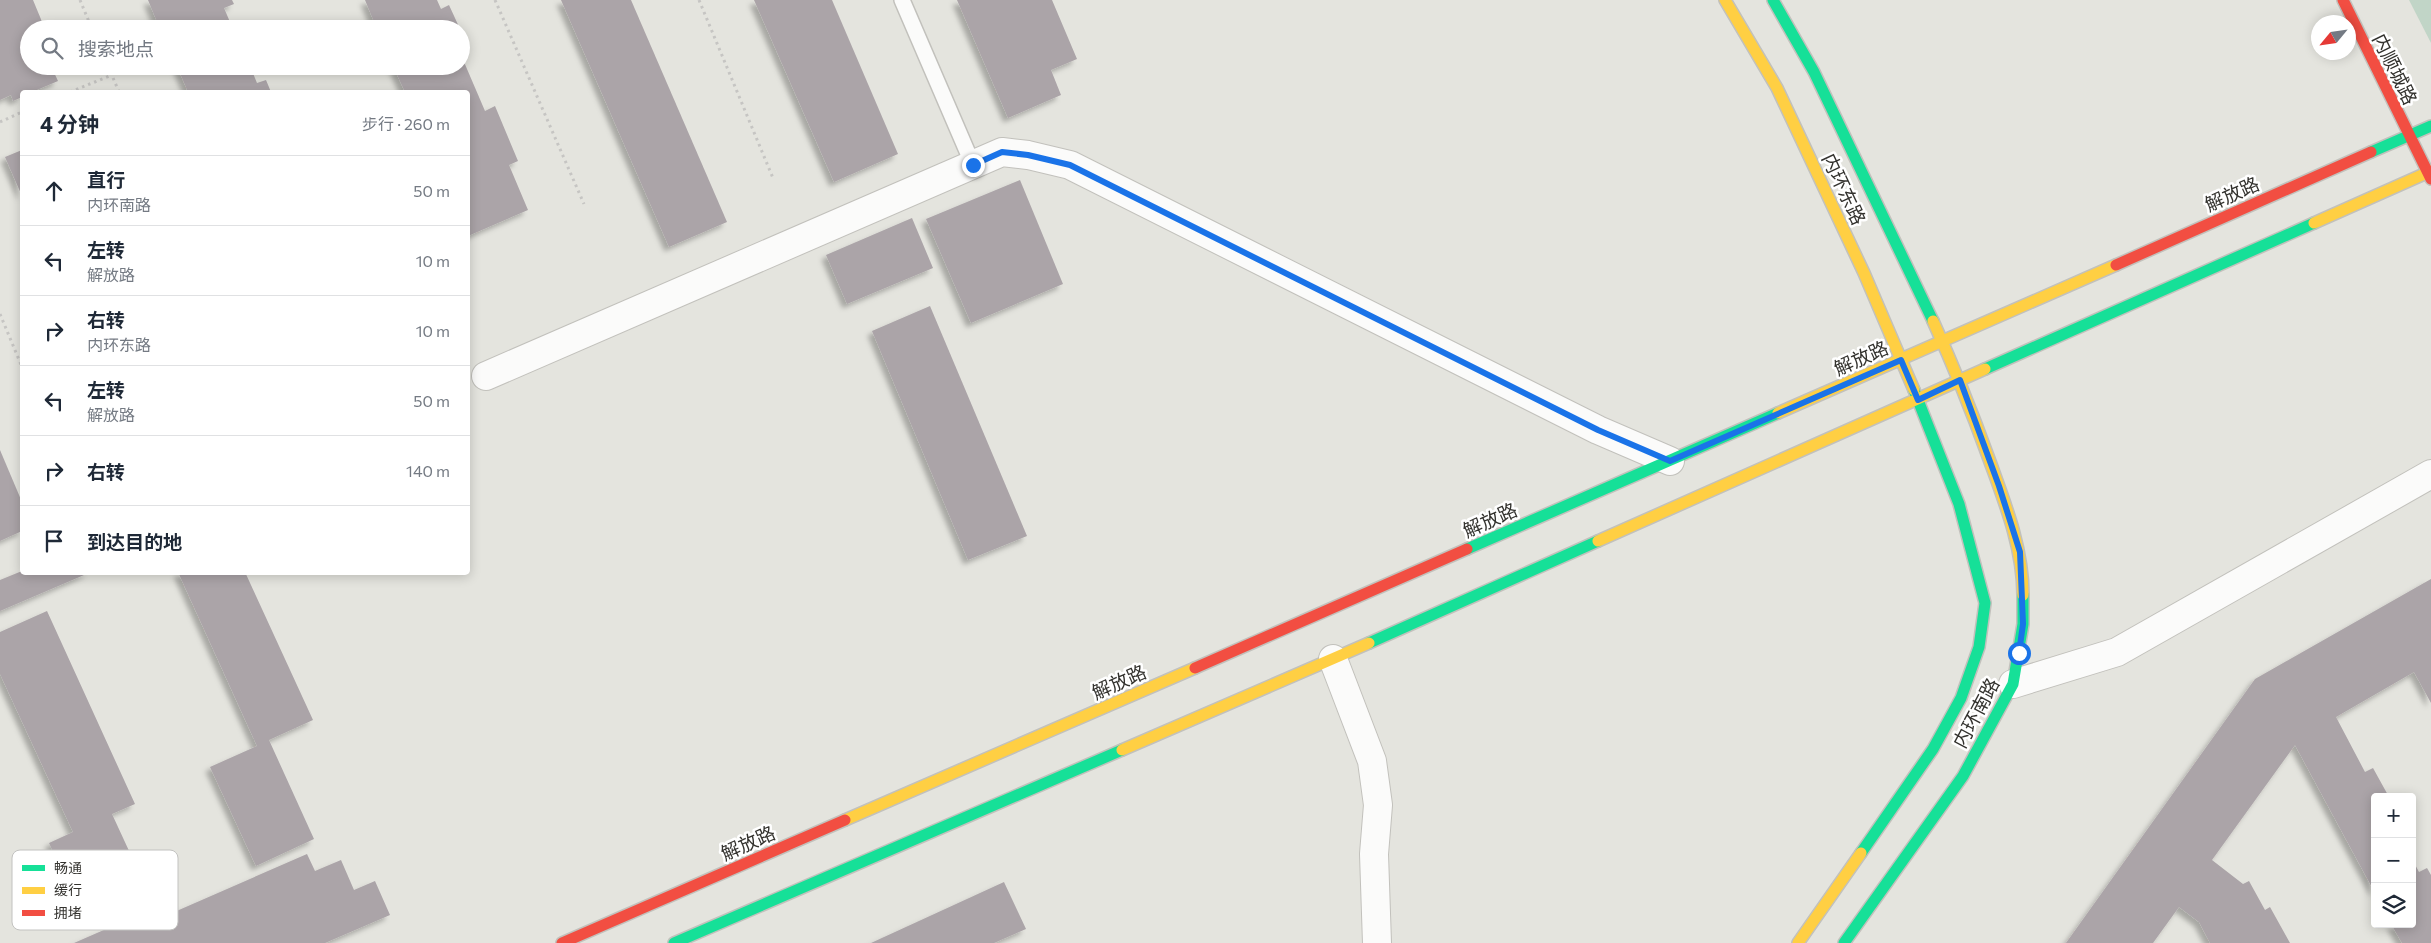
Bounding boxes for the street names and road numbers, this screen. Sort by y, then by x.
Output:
street label: 内顺城路 [2368,30,2422,108]
street label: 内环东路 [1818,149,1871,228]
street label: 解放路 [2201,171,2263,216]
street label: 解放路 [1830,335,1892,380]
street label: 解放路 [1459,497,1521,542]
street label: 解放路 [1088,659,1150,704]
street label: 内环南路 [1948,674,2004,752]
street label: 解放路 [717,820,779,865]

